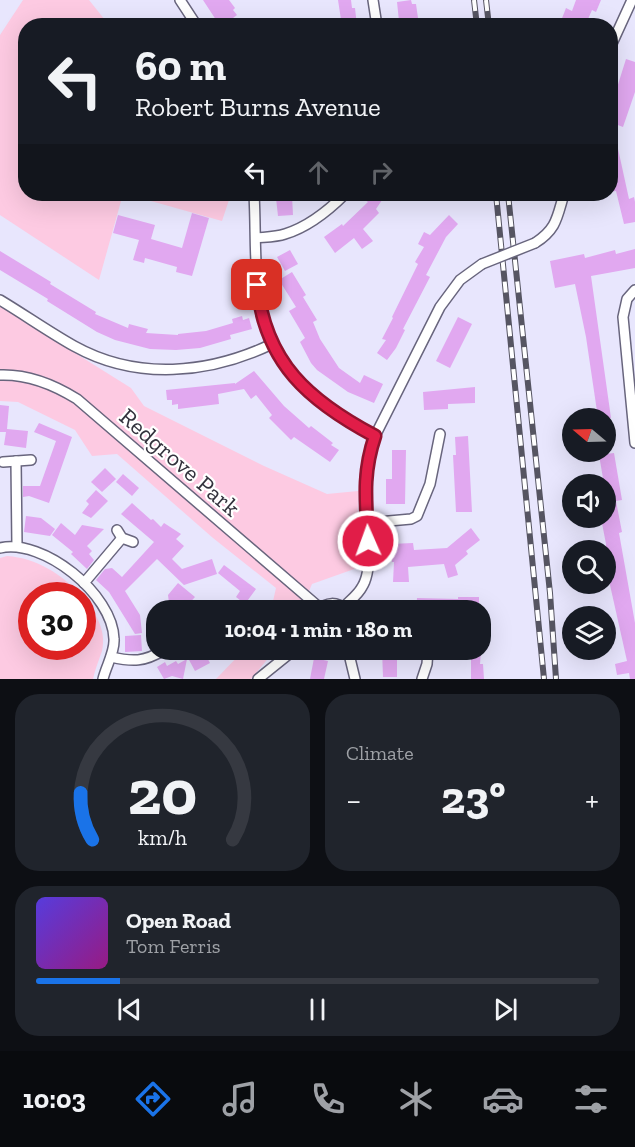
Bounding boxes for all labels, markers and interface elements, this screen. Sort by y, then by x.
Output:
text: 60 m [135,40,226,91]
icon: left [36,42,114,120]
text: Robert Burns Avenue [135,91,381,123]
icon: left [239,156,272,189]
icon: ahead [302,156,335,189]
icon: right [365,156,398,189]
pin [231,259,282,310]
icon: arrive [240,268,273,301]
street label: Redgrove Park [114,402,247,523]
north arrow [562,408,616,462]
map controls [562,408,616,660]
button: sound [562,474,616,528]
position arrow [336,509,400,573]
button: search [562,540,616,594]
speed limit sign: 30 [18,582,96,660]
button: layers [562,606,616,660]
text: 10:04 · 1 min · 180 m [225,616,412,643]
text: Climate [346,741,414,765]
text: 20 [128,755,197,830]
text: 23° [441,771,506,825]
text: − [346,780,361,819]
text: + [585,780,599,819]
text: km/h [138,825,187,850]
text: Open Road [126,907,231,934]
text: Tom Ferris [126,934,221,958]
icon: previous [113,993,146,1026]
icon: pause [301,993,334,1026]
icon: next [489,993,522,1026]
icon: directions [132,1078,174,1120]
icon: music [219,1078,261,1120]
icon: phone [307,1078,349,1120]
icon: climate [395,1078,437,1120]
icon: car [482,1078,524,1120]
icon: filters [570,1078,612,1120]
text: 10:03 [23,1083,86,1115]

